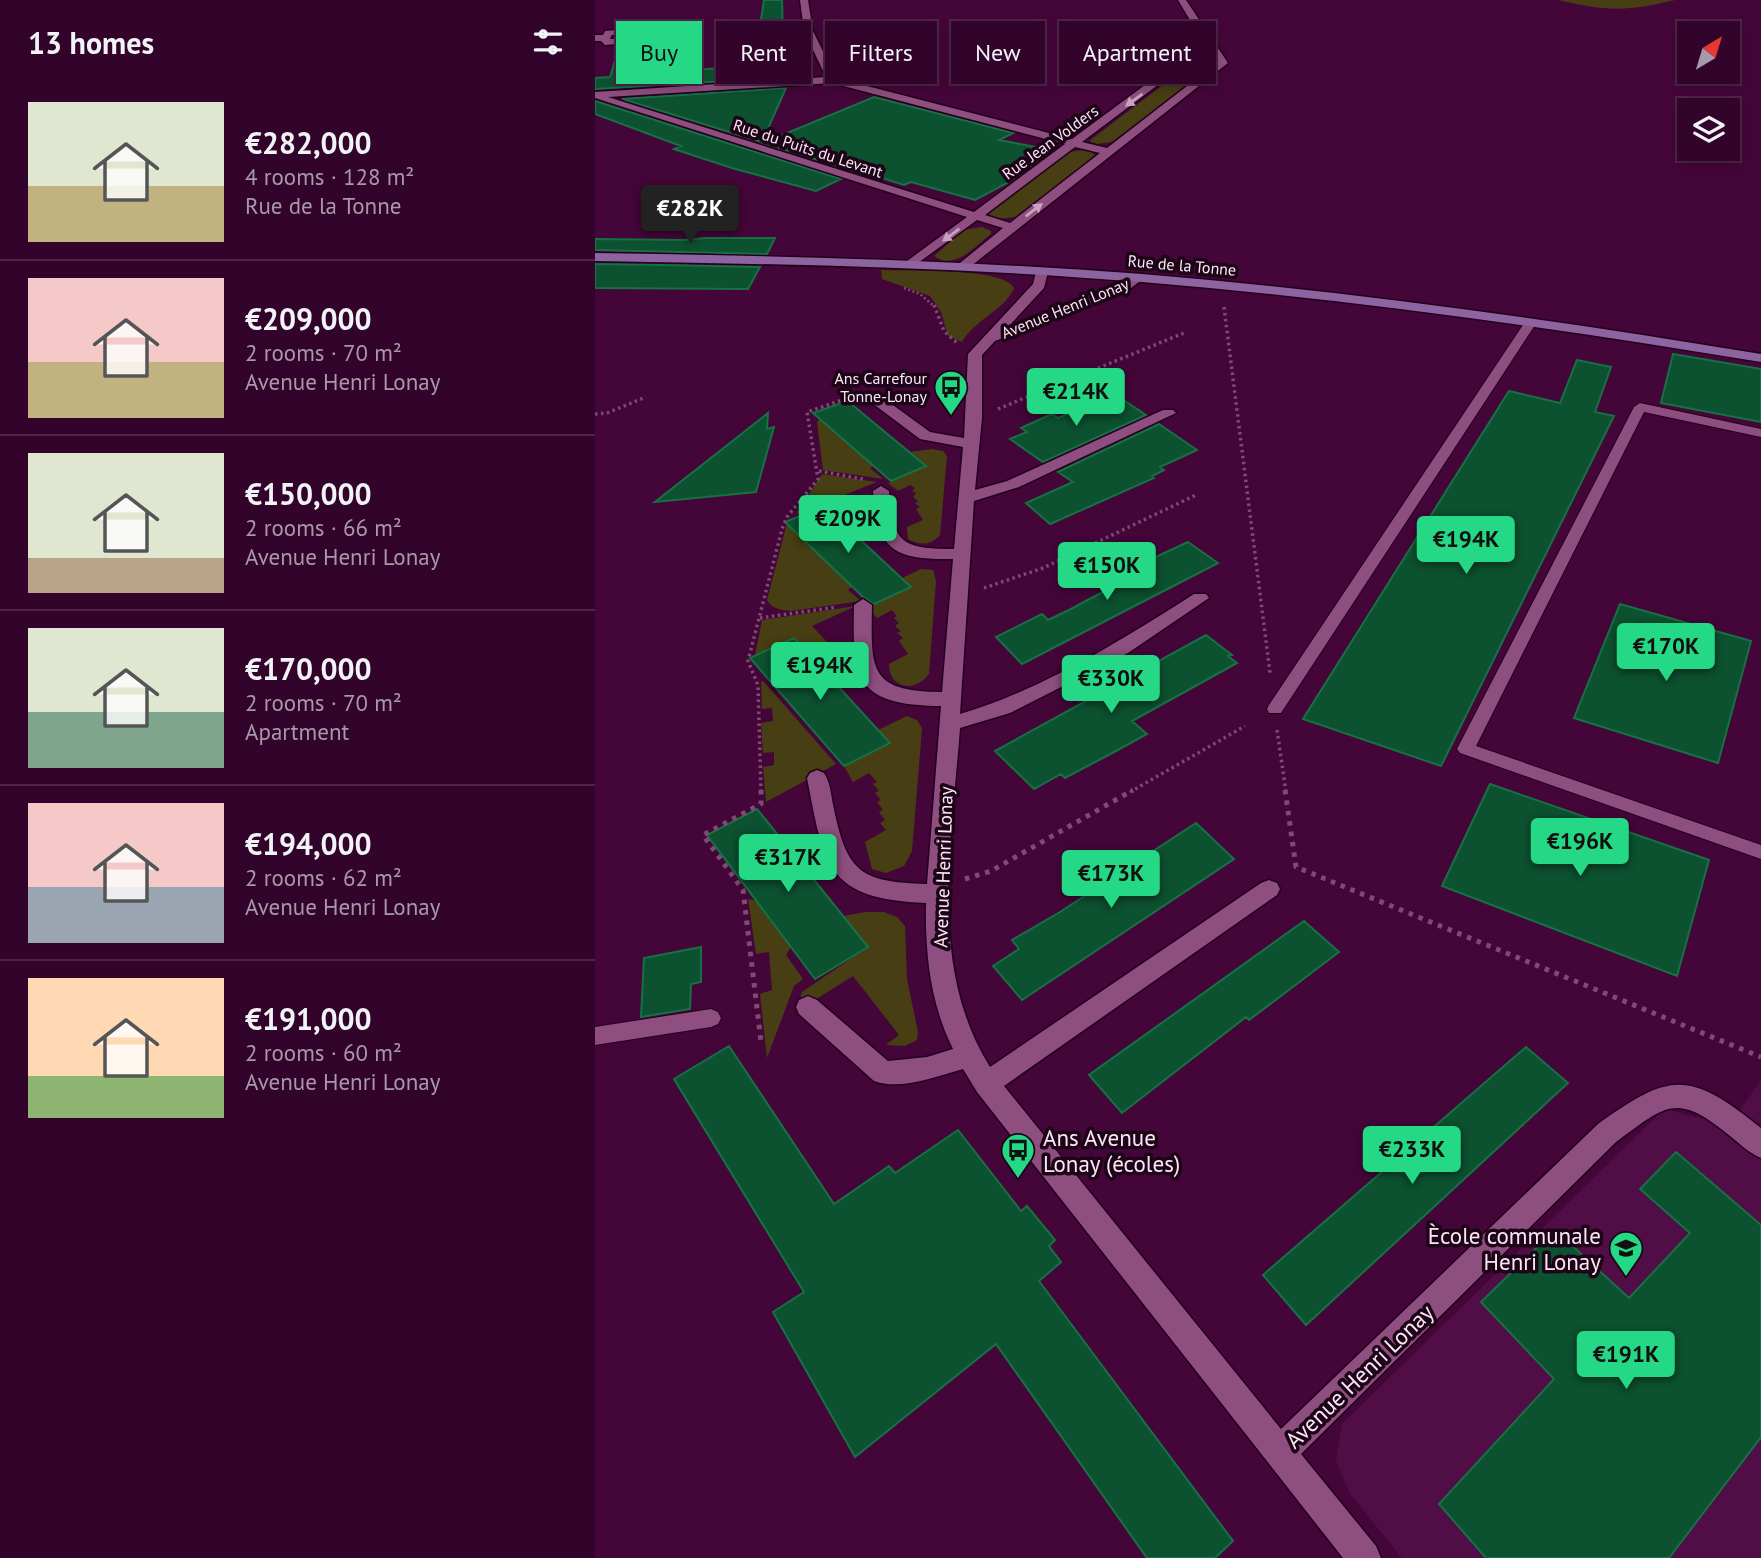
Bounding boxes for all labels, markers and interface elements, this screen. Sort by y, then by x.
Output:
chip: Buy [616,21,702,84]
chip: Rent [716,21,811,84]
chip: Filters [825,21,937,84]
chip: New [951,21,1045,84]
chip: Apartment [1059,21,1216,84]
north arrow [1677,21,1739,84]
map controls [1677,21,1740,161]
text: 13 homes [28,23,154,62]
icon: filters [529,23,567,61]
one-way arrow [1125,93,1143,107]
button: layers [1677,98,1740,161]
street label: Rue Jean Volders [998,100,1102,184]
street label: Rue du Puits du Levant [731,114,886,182]
text: €282,000 [245,123,372,162]
icon: home [84,130,168,214]
text: 4 rooms · 128 m² [245,162,414,191]
pin: €282K [641,186,739,245]
text: Rue de la Tonne [245,191,401,220]
text: €282K [657,193,723,222]
one-way arrow [1025,203,1043,217]
one-way arrow [942,227,960,241]
street label: Rue de la Tonne [1127,250,1237,280]
street label: Avenue Henri Lonay [998,273,1132,343]
text: €209,000 [245,299,372,338]
icon: home [84,306,168,390]
text: 2 rooms · 70 m² [245,338,402,367]
text: Avenue Henri Lonay [245,367,440,396]
place label: Ans Carrefour Tonne-Lonay [835,368,928,406]
bus stop icon: Ans Carrefour Tonne-Lonay [932,368,970,417]
pin: €214K [1027,368,1125,428]
text: €214K [1043,376,1109,405]
text: €150,000 [245,474,372,513]
icon: home [84,481,168,565]
pin: €209K [799,496,897,555]
text: €209K [815,503,881,532]
text: 2 rooms · 66 m² [245,513,402,542]
pin: €194K [1417,516,1515,576]
text: €194K [1433,524,1499,553]
text: Avenue Henri Lonay [245,542,440,571]
pin: €150K [1058,542,1156,602]
text: €150K [1074,550,1140,579]
pin: €170K [1617,624,1715,683]
text: €170K [1633,631,1699,660]
pin: €194K [771,642,869,702]
text: €170,000 [245,649,372,688]
text: €194K [787,650,853,679]
icon: home [84,656,168,740]
pin: €330K [1062,656,1160,715]
text: €330K [1078,663,1144,692]
text: 2 rooms · 70 m² [245,688,402,717]
text: Apartment [245,717,349,746]
street label: Avenue Henri Lonay [928,786,958,948]
pin: €196K [1531,818,1629,878]
text: €194,000 [245,824,372,863]
text: €196K [1547,826,1613,855]
icon: home [84,831,168,915]
pin: €317K [739,834,837,894]
text: €317K [755,842,821,871]
pin: €173K [1062,850,1160,910]
text: €173K [1078,858,1144,887]
text: 2 rooms · 62 m² [245,863,402,892]
text: Avenue Henri Lonay [245,892,440,921]
text: €191,000 [245,999,372,1038]
icon: home [84,1006,168,1090]
text: 2 rooms · 60 m² [245,1038,402,1067]
text: Avenue Henri Lonay [245,1067,440,1096]
place label: Ans Avenue Lonay (écoles) [1043,1123,1180,1178]
pin: €233K [1363,1126,1461,1186]
bus stop icon: Ans Avenue Lonay (écoles) [999,1131,1037,1180]
text: €233K [1379,1134,1445,1163]
place label: Ècole communale Henri Lonay [1428,1221,1601,1276]
school or university icon: Ècole communale Henri Lonay [1607,1229,1645,1278]
street label: Avenue Henri Lonay [1279,1298,1440,1454]
pin: €191K [1577,1332,1675,1391]
text: €191K [1593,1339,1659,1368]

